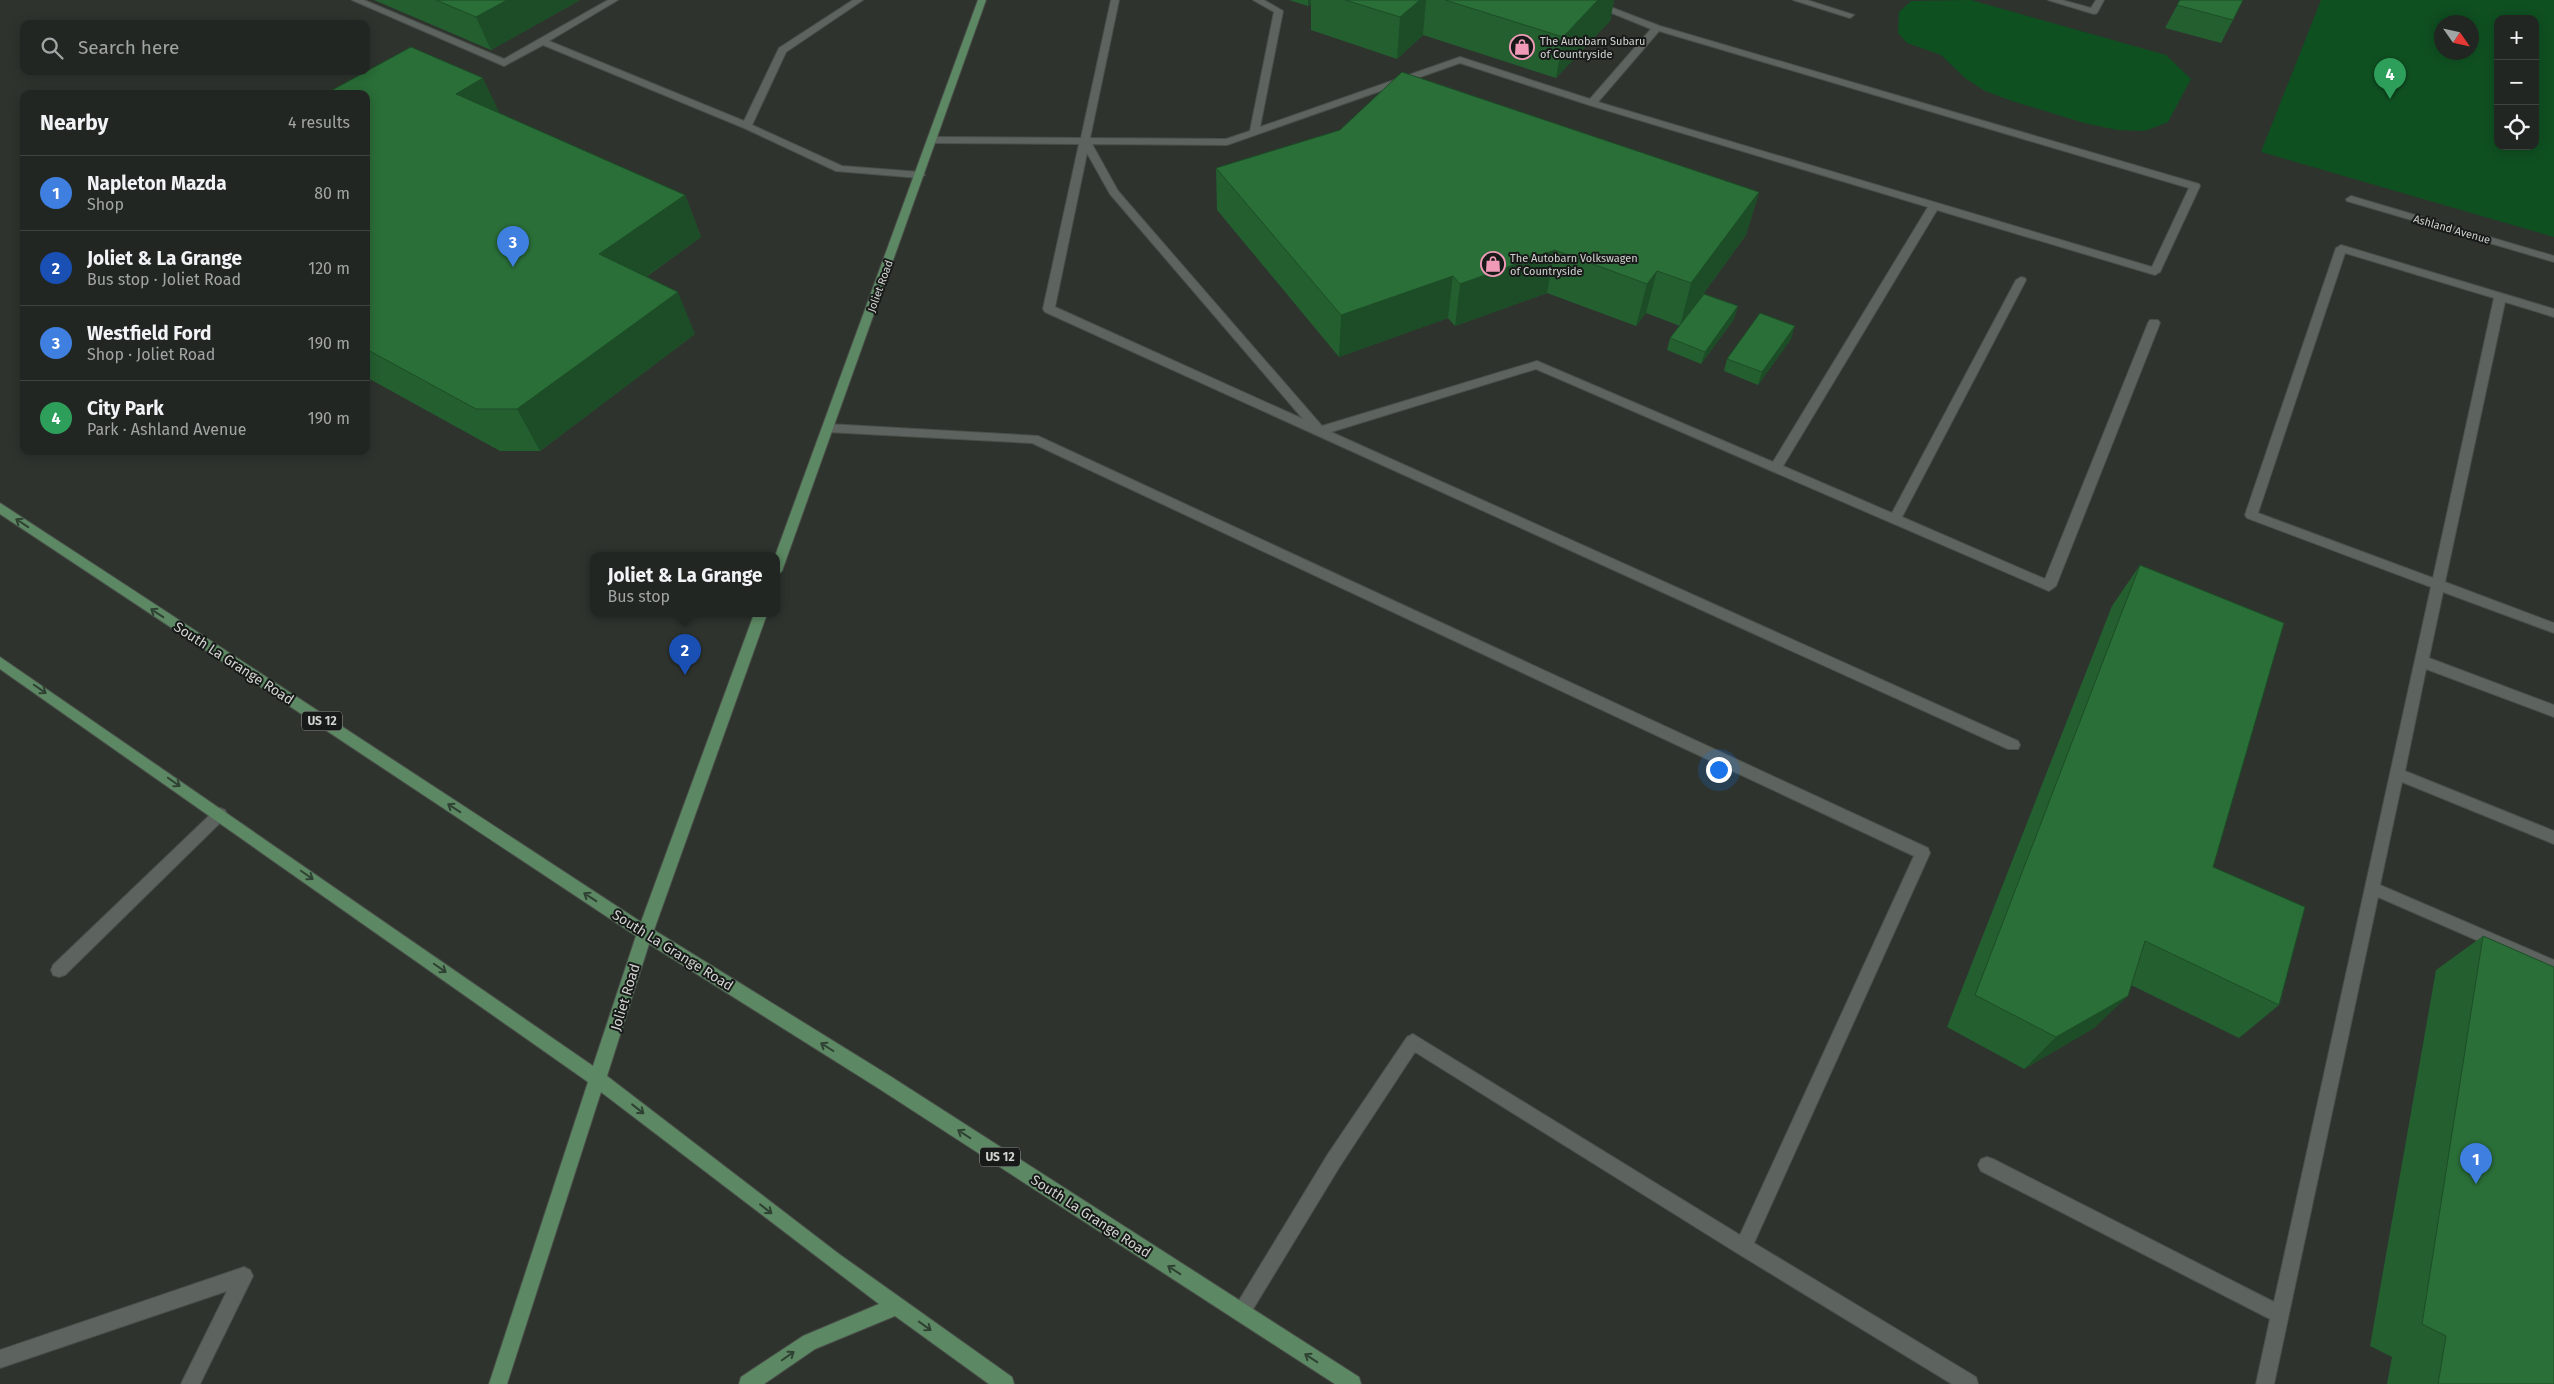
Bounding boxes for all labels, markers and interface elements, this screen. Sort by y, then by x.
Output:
north arrow [2434,15,2479,60]
map controls [2494,15,2539,150]
button: + [2494,15,2539,60]
search box [20,20,370,75]
icon: search [38,34,66,62]
shop icon: The Autobarn Subaru of Countryside [1509,34,1535,60]
place label: The Autobarn Subaru of Countryside [1540,35,1645,61]
text: Search here [78,36,179,59]
pin: 4 [2374,58,2406,99]
button: − [2494,60,2539,105]
button: locate [2494,105,2539,150]
text: Nearby [40,110,108,136]
text: 4 results [288,113,350,132]
text: Napleton Mazda [87,172,227,195]
text: 1 [52,184,60,203]
text: 80 m [314,184,350,203]
text: Shop [87,195,124,214]
street label: Ashland Avenue [2412,212,2492,247]
pin: 3 [497,226,529,267]
text: Joliet & La Grange [87,247,242,270]
shop icon: The Autobarn Volkswagen of Countryside [1480,251,1506,277]
place label: The Autobarn Volkswagen of Countryside [1510,252,1638,278]
street label: Joliet Road [865,258,896,314]
text: 2 [52,259,60,278]
text: 120 m [308,259,350,278]
text: Bus stop · Joliet Road [87,270,241,289]
text: Westfield Ford [87,322,211,345]
text: 3 [52,334,60,353]
text: 190 m [308,334,350,353]
text: Shop · Joliet Road [87,345,215,364]
text: City Park [87,397,164,420]
text: 4 [51,409,61,428]
text: 190 m [308,409,350,428]
text: Park · Ashland Avenue [87,420,246,439]
one-way arrow [15,518,29,528]
popup [590,552,780,617]
text: Joliet & La Grange [608,564,762,587]
text: Bus stop [608,587,670,606]
one-way arrow [151,607,165,617]
street label: South La Grange Road [171,618,297,708]
pin: 2 [669,634,701,675]
one-way arrow [33,684,47,694]
road number: US 12 [302,711,342,730]
your location [1706,757,1732,783]
one-way arrow [166,777,180,787]
one-way arrow [447,803,461,813]
one-way arrow [300,870,314,880]
one-way arrow [583,892,597,902]
street label: South La Grange Road [609,906,736,995]
street label: Joliet Road [607,962,644,1033]
one-way arrow [433,963,447,973]
one-way arrow [821,1042,835,1052]
one-way arrow [631,1104,644,1115]
one-way arrow [958,1129,972,1139]
pin: 1 [2460,1143,2492,1184]
road number: US 12 [980,1148,1020,1166]
street label: South La Grange Road [1028,1171,1154,1261]
one-way arrow [760,1203,773,1214]
one-way arrow [1168,1265,1182,1275]
one-way arrow [918,1321,931,1332]
one-way arrow [781,1351,795,1361]
one-way arrow [1304,1353,1318,1363]

